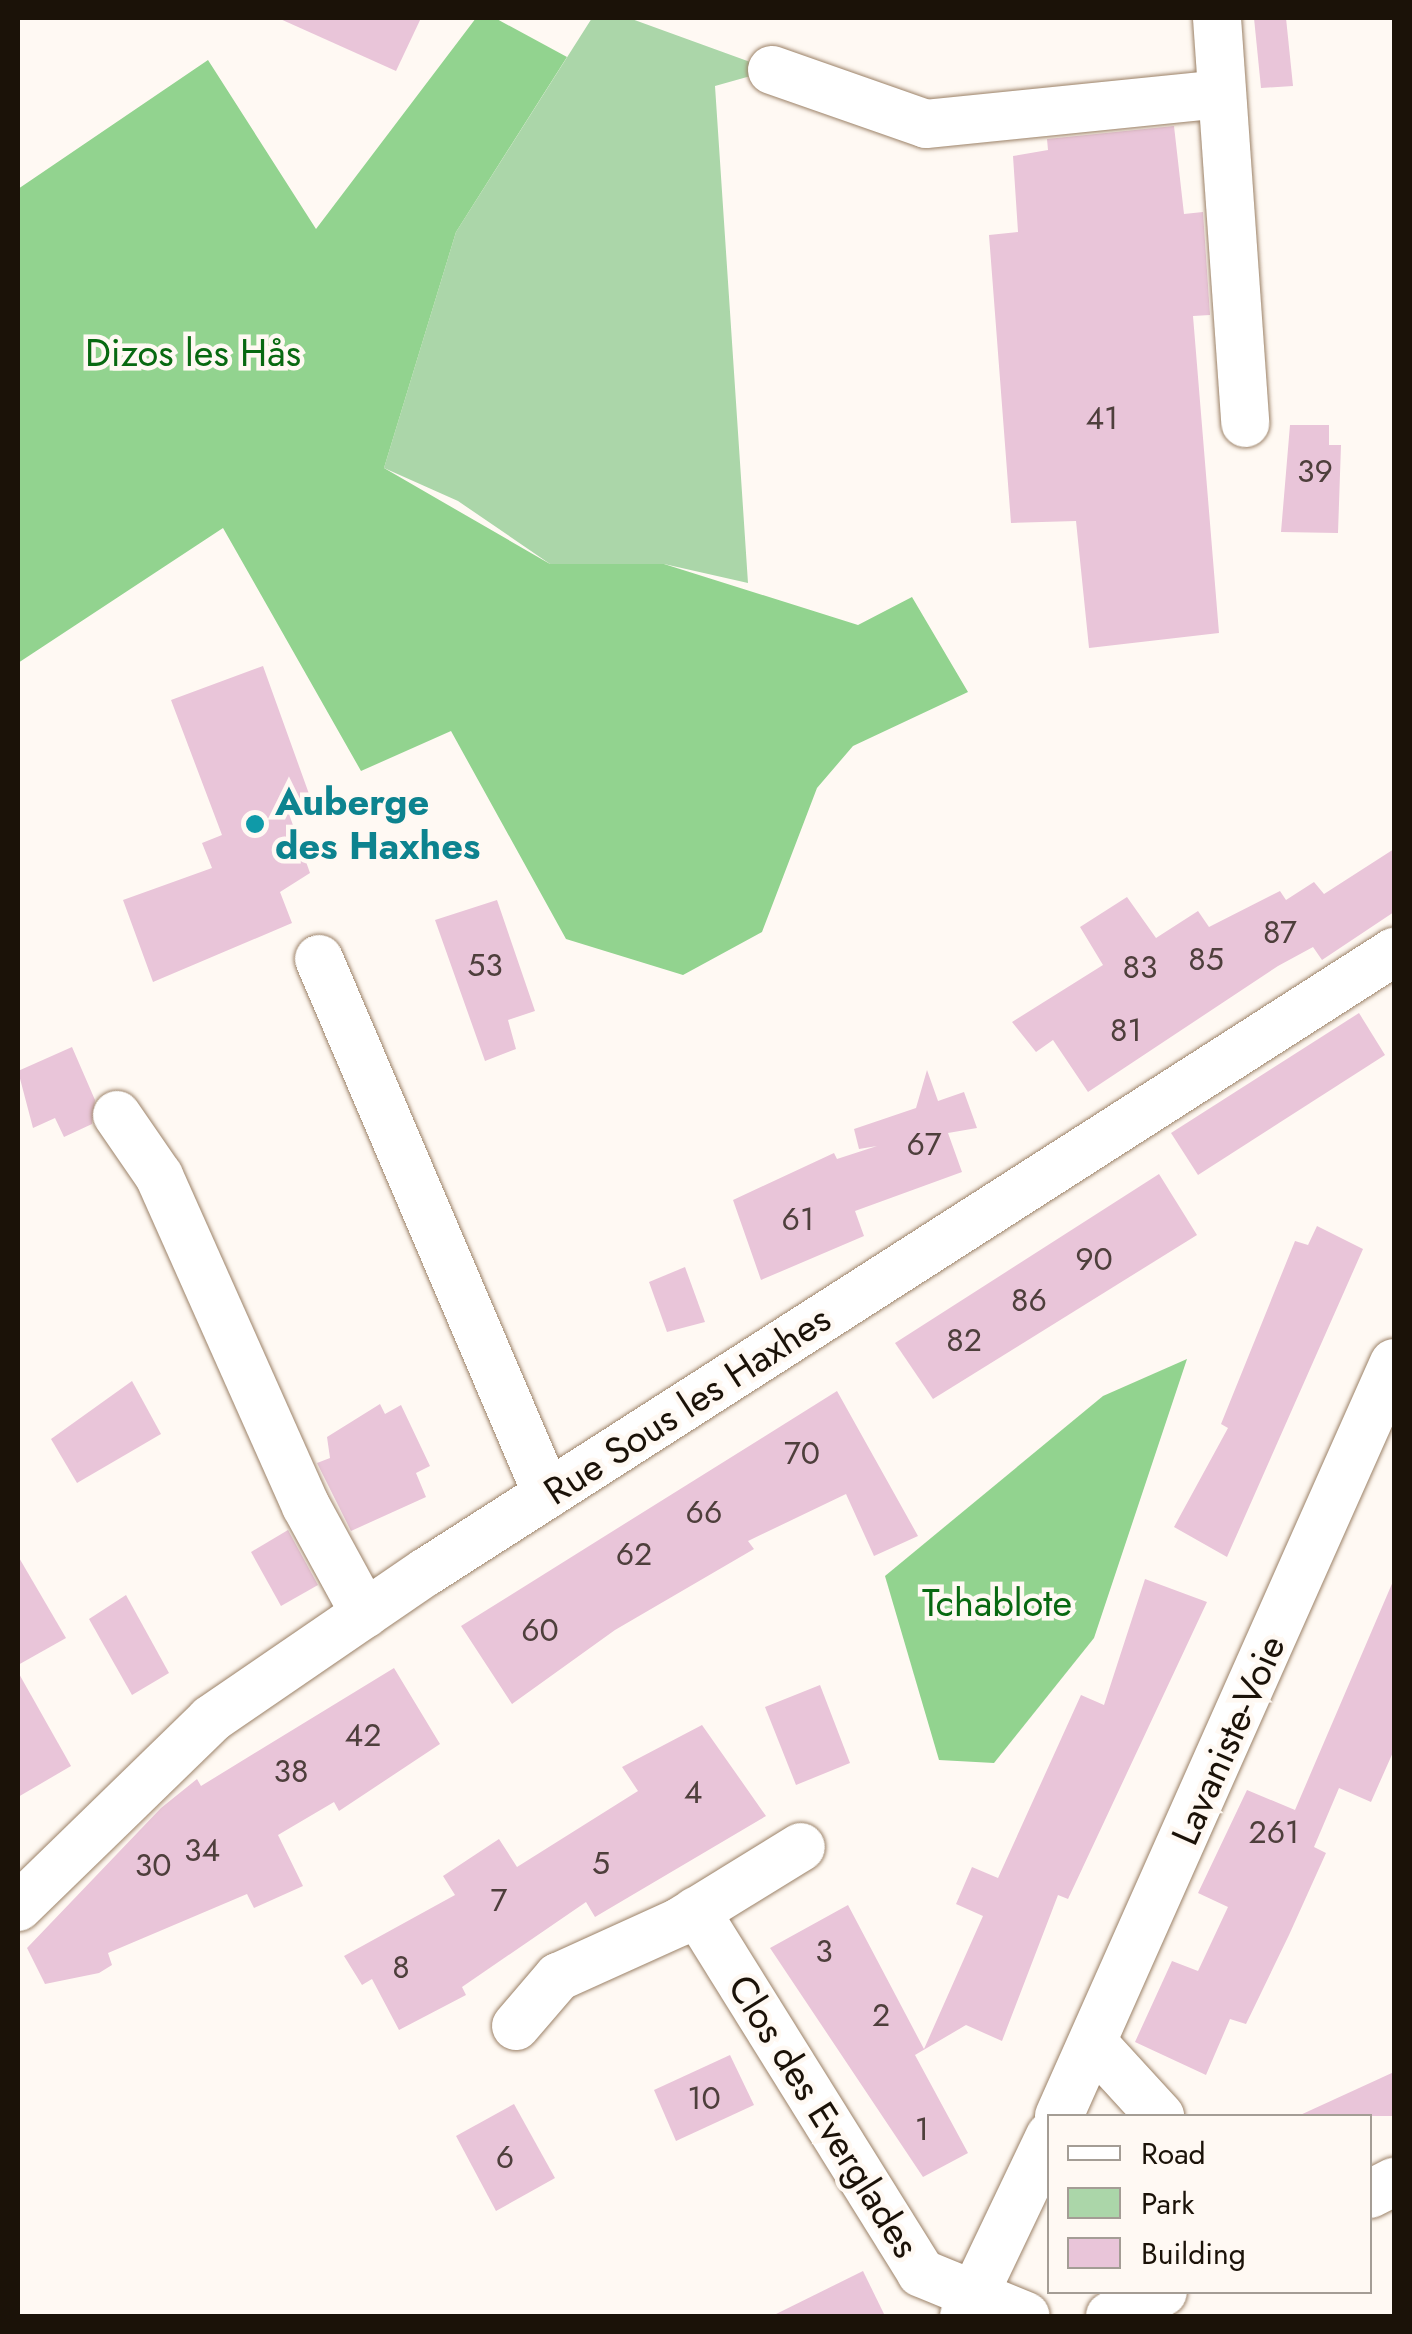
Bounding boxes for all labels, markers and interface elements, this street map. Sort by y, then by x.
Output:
park label: Dizos les Hås [85,330,301,376]
house number: 41 [1085,399,1119,437]
house number: 39 [1297,452,1333,490]
place label: Auberge des Haxhes [275,779,480,868]
marker: Auberge des Haxhes [244,813,266,835]
house number: 87 [1263,913,1297,951]
house number: 85 [1188,940,1224,978]
house number: 53 [467,946,503,984]
house number: 83 [1123,948,1157,986]
house number: 81 [1110,1011,1142,1049]
house number: 67 [906,1125,942,1163]
house number: 61 [782,1200,814,1238]
house number: 90 [1075,1240,1113,1278]
house number: 86 [1011,1281,1047,1319]
street label: Rue Sous les Haxhes [535,1296,839,1514]
house number: 82 [946,1321,982,1359]
house number: 70 [784,1434,820,1472]
house number: 66 [686,1493,722,1531]
house number: 62 [616,1535,652,1573]
park label: Tchablote [922,1580,1072,1626]
house number: 60 [521,1611,559,1649]
street label: Lavaniste-Voie [1162,1628,1294,1852]
house number: 42 [345,1716,381,1754]
house number: 38 [274,1752,308,1790]
house number: 4 [684,1773,702,1811]
house number: 261 [1248,1813,1300,1851]
house number: 34 [184,1831,220,1869]
house number: 5 [592,1844,610,1882]
house number: 30 [135,1846,171,1884]
house number: 7 [491,1881,507,1919]
house number: 3 [815,1932,833,1970]
house number: 8 [392,1948,410,1986]
street label: Clos des Everglades [719,1966,929,2266]
house number: 2 [872,1996,890,2034]
house number: 10 [687,2079,721,2117]
house number: 1 [915,2110,929,2148]
legend [1047,2114,1372,2294]
text: Road [1141,2132,1206,2175]
house number: 6 [496,2138,514,2176]
text: Park [1141,2182,1194,2225]
text: Building [1141,2232,1246,2275]

